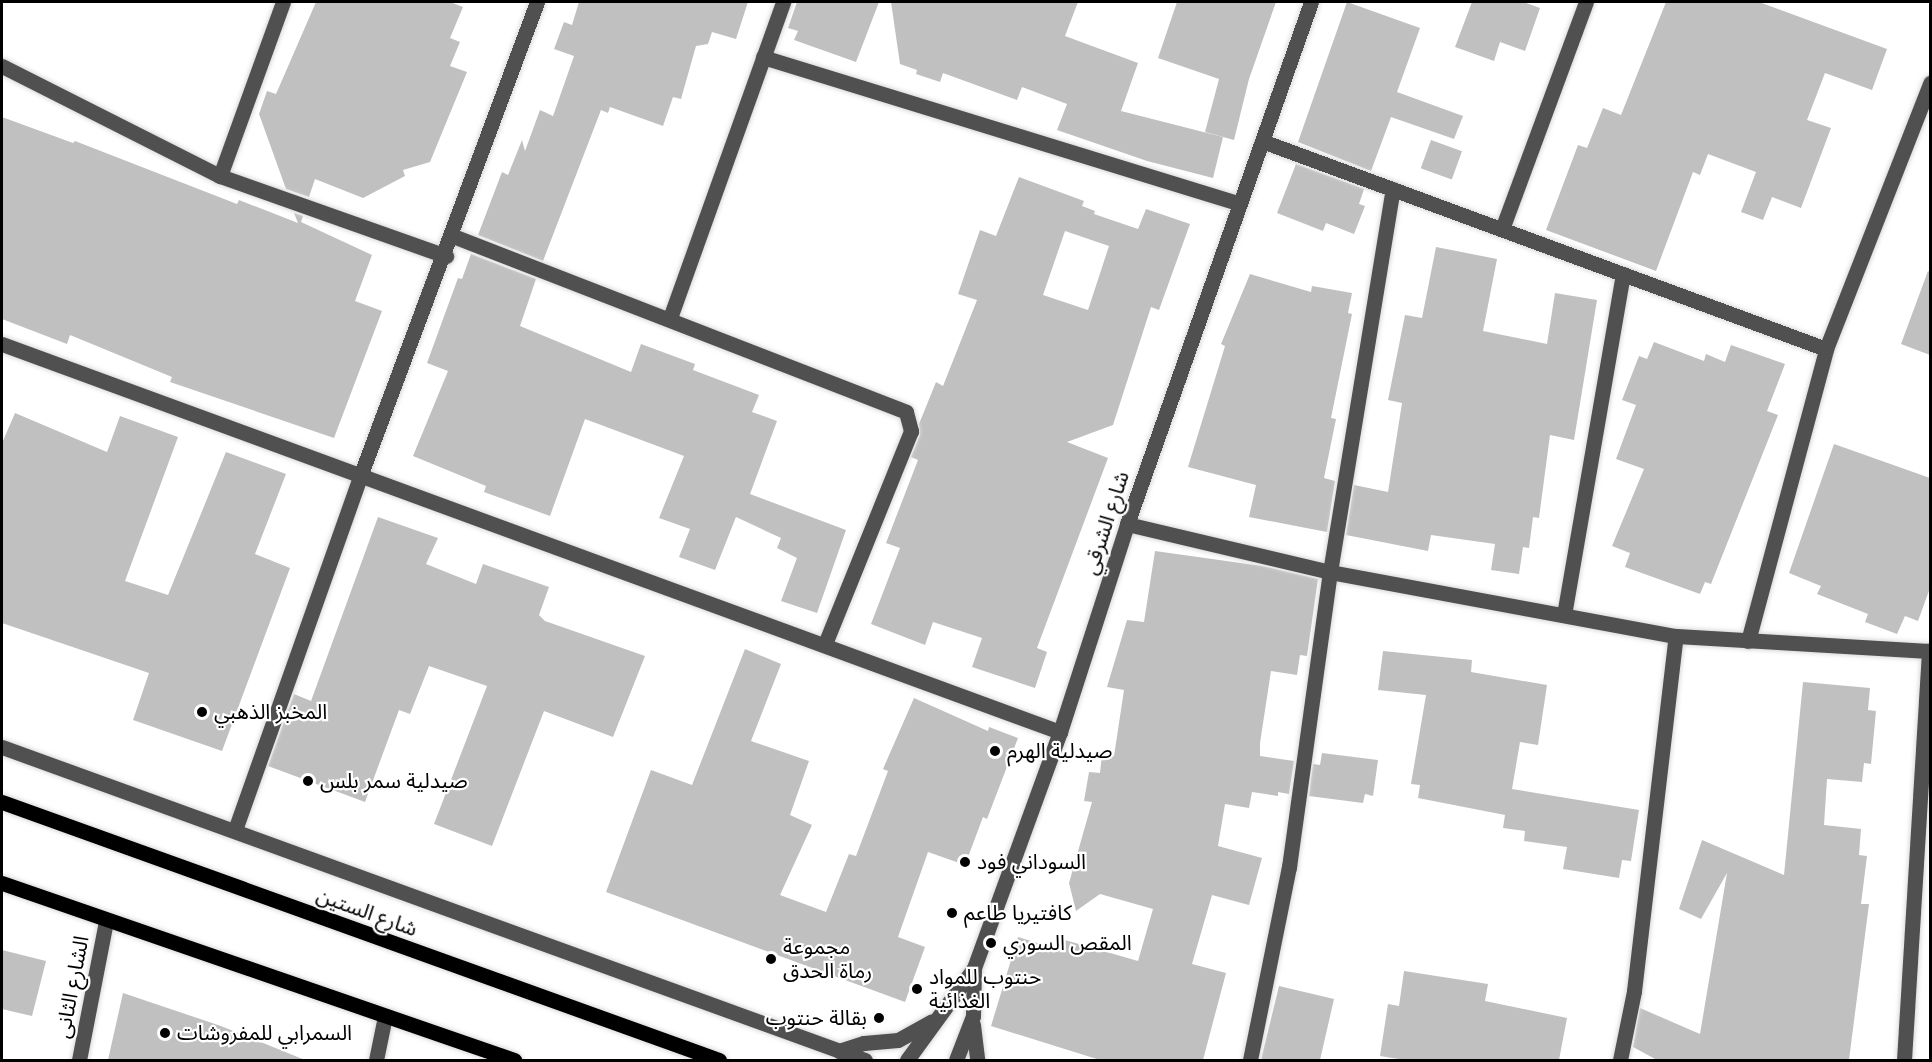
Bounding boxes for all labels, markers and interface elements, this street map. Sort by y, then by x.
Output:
street label: شارع الشرقي [1077,468,1135,578]
place label: المخبز الذهبي [214,699,327,725]
marker: المخبز الذهبي [195,705,209,719]
place label: صيدلية الهرم [1007,738,1113,764]
marker: صيدلية الهرم [988,744,1002,758]
place label: صيدلية سمر بلس [320,768,468,794]
marker: صيدلية سمر بلس [301,774,315,788]
place label: السوداني فود [977,849,1086,875]
marker: السوداني فود [958,855,972,869]
street label: شارع الستين [313,882,421,942]
place label: كافتيريا طاعم [964,900,1072,926]
marker: كافتيريا طاعم [945,906,959,920]
place label: المقص السوري [1003,930,1132,956]
street label: الشارع الثانى [50,934,94,1040]
place label: مجموعة رماة الحدق [783,934,872,984]
marker: المقص السوري [984,936,998,950]
marker: مجموعة رماة الحدق [764,952,778,966]
place label: حنتوب للمواد الغذائية [929,964,1041,1014]
marker: حنتوب للمواد الغذائية [910,982,924,996]
place label: بقالة حنتوب [766,1005,867,1031]
marker: بقالة حنتوب [872,1011,886,1025]
place label: السمرابي للمفروشات [177,1020,352,1046]
marker: السمرابي للمفروشات [158,1026,172,1040]

